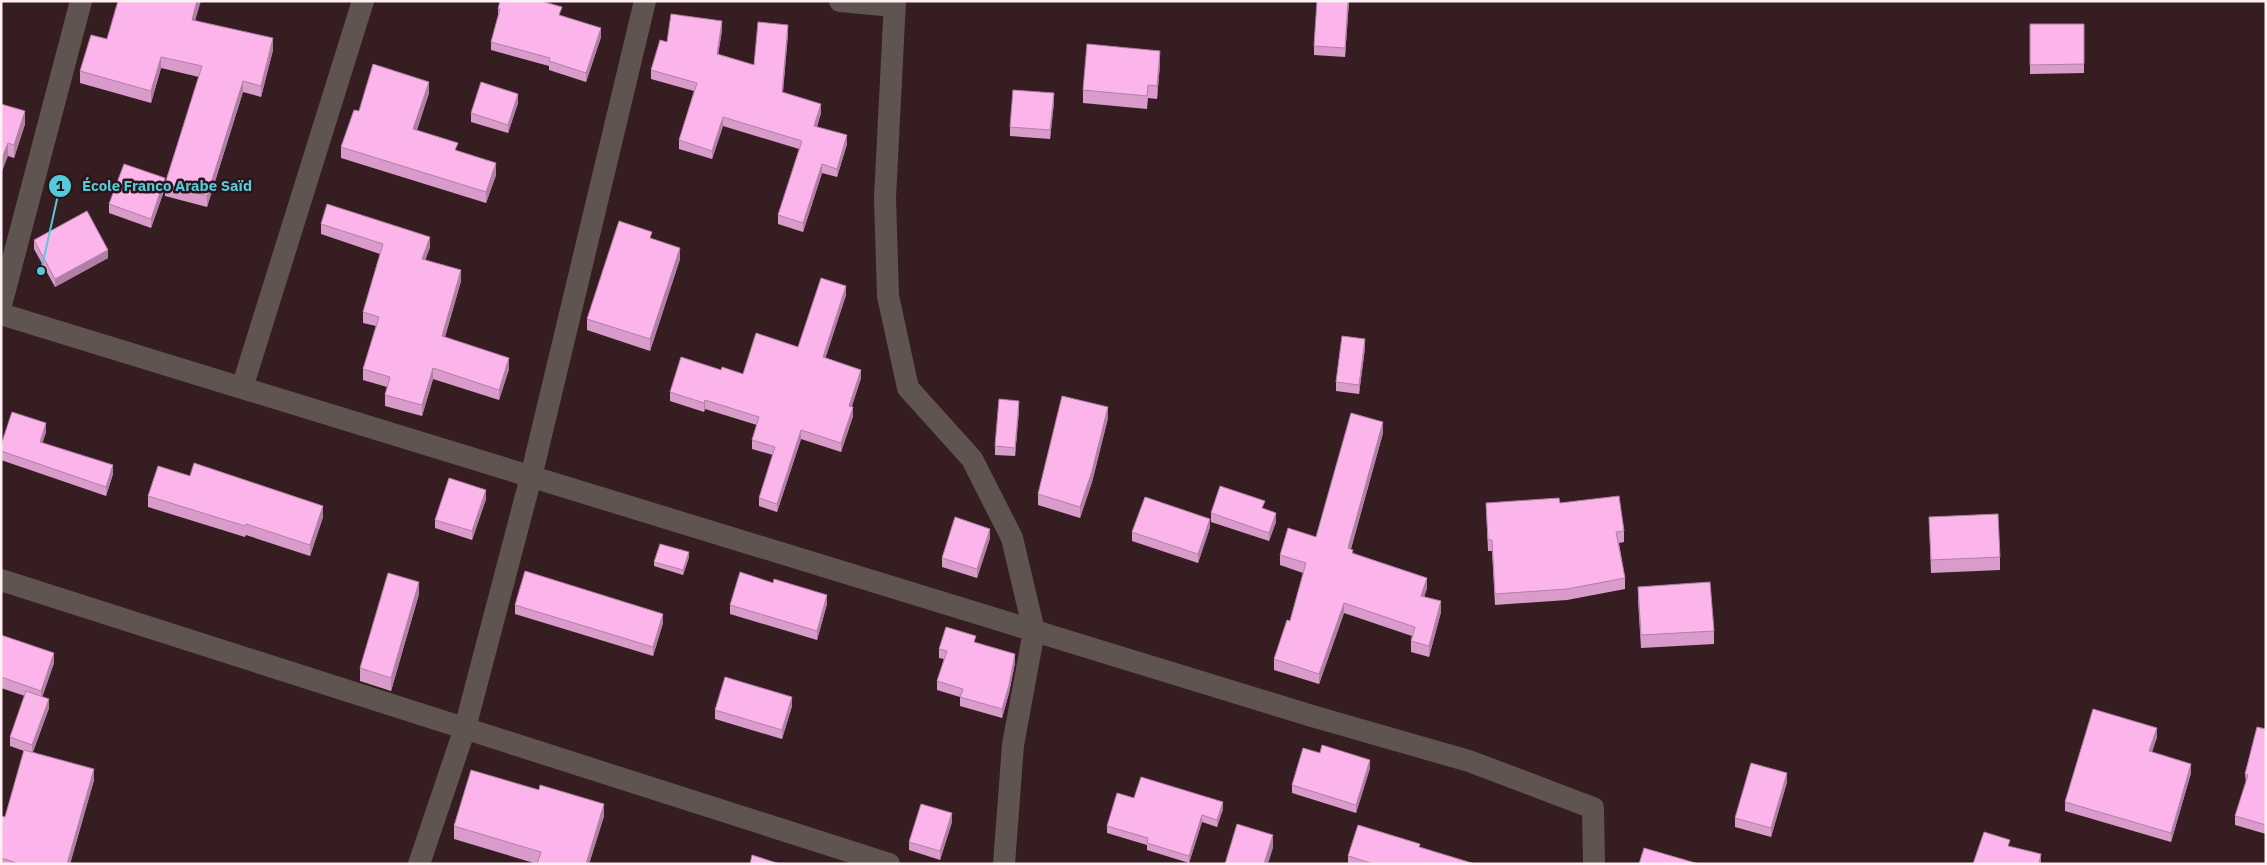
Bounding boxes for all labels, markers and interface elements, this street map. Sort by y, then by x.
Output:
callout: École Franco Arabe Saïd [47,171,262,201]
text: 1 [55,176,65,195]
text: École Franco Arabe Saïd [82,176,252,195]

